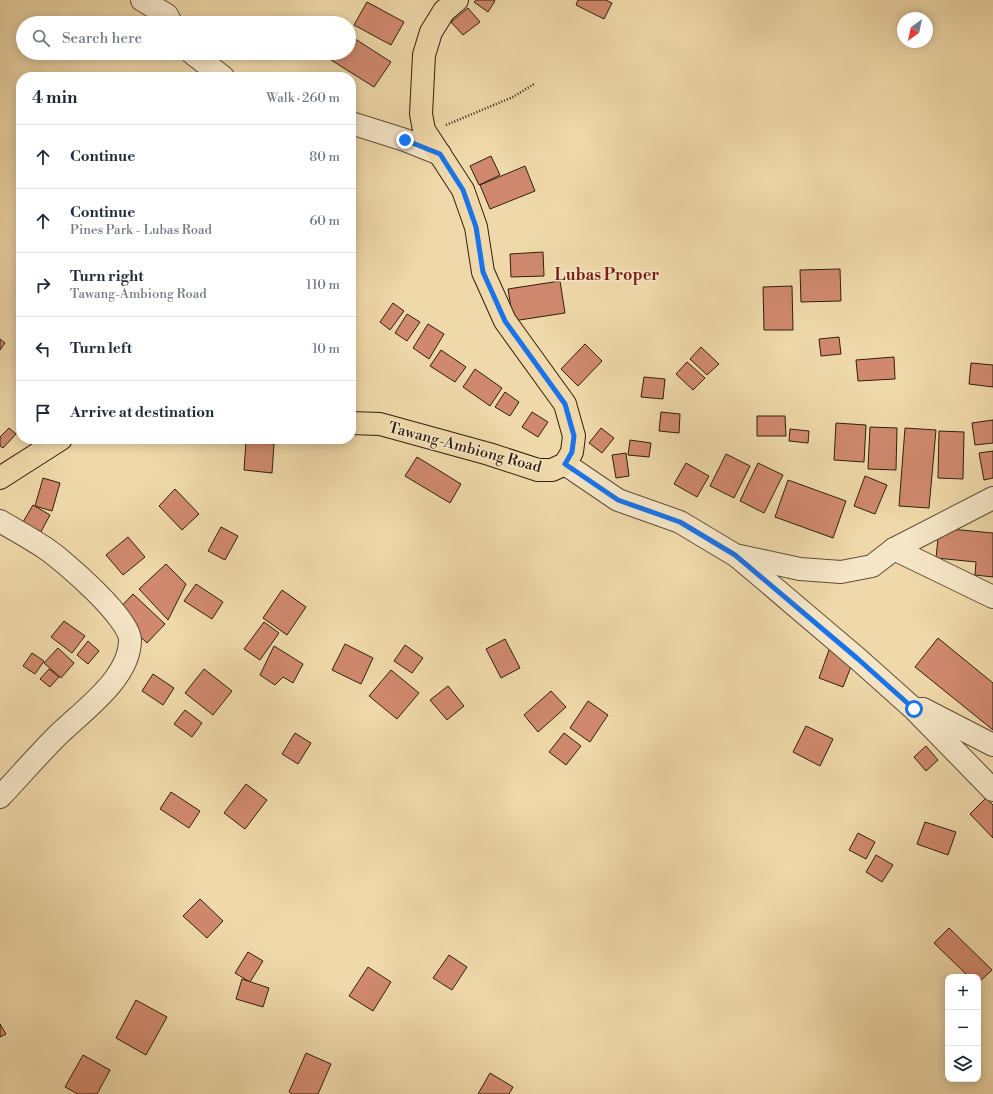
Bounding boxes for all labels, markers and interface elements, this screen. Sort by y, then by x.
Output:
north arrow [897,12,933,48]
search box [16,16,356,60]
icon: search [30,27,52,49]
text: Search here [62,29,142,48]
text: 4 min [32,87,77,109]
text: Walk · 260 m [266,90,340,106]
route end [396,131,414,149]
icon: ahead [32,146,54,168]
text: Continue [70,147,135,166]
text: 80 m [309,149,340,165]
text: Continue [70,203,135,222]
icon: ahead [32,210,54,232]
text: 60 m [309,213,340,229]
text: Pines Park - Lubas Road [70,222,212,238]
district label: Lubas Proper [555,265,659,285]
text: Turn right [70,267,144,286]
icon: right [32,274,54,296]
text: 110 m [306,277,340,293]
text: Tawang-Ambiong Road [70,286,207,302]
icon: left [32,338,54,360]
text: Turn left [70,339,132,358]
text: 10 m [312,341,340,357]
icon: arrive [32,402,54,424]
text: Arrive at destination [70,403,214,422]
street label: Tawang-Ambiong Road [386,418,544,477]
route start [905,700,923,718]
map controls [945,974,981,1082]
button: + [945,974,981,1010]
button: − [945,1010,981,1046]
button: layers [945,1046,981,1082]

